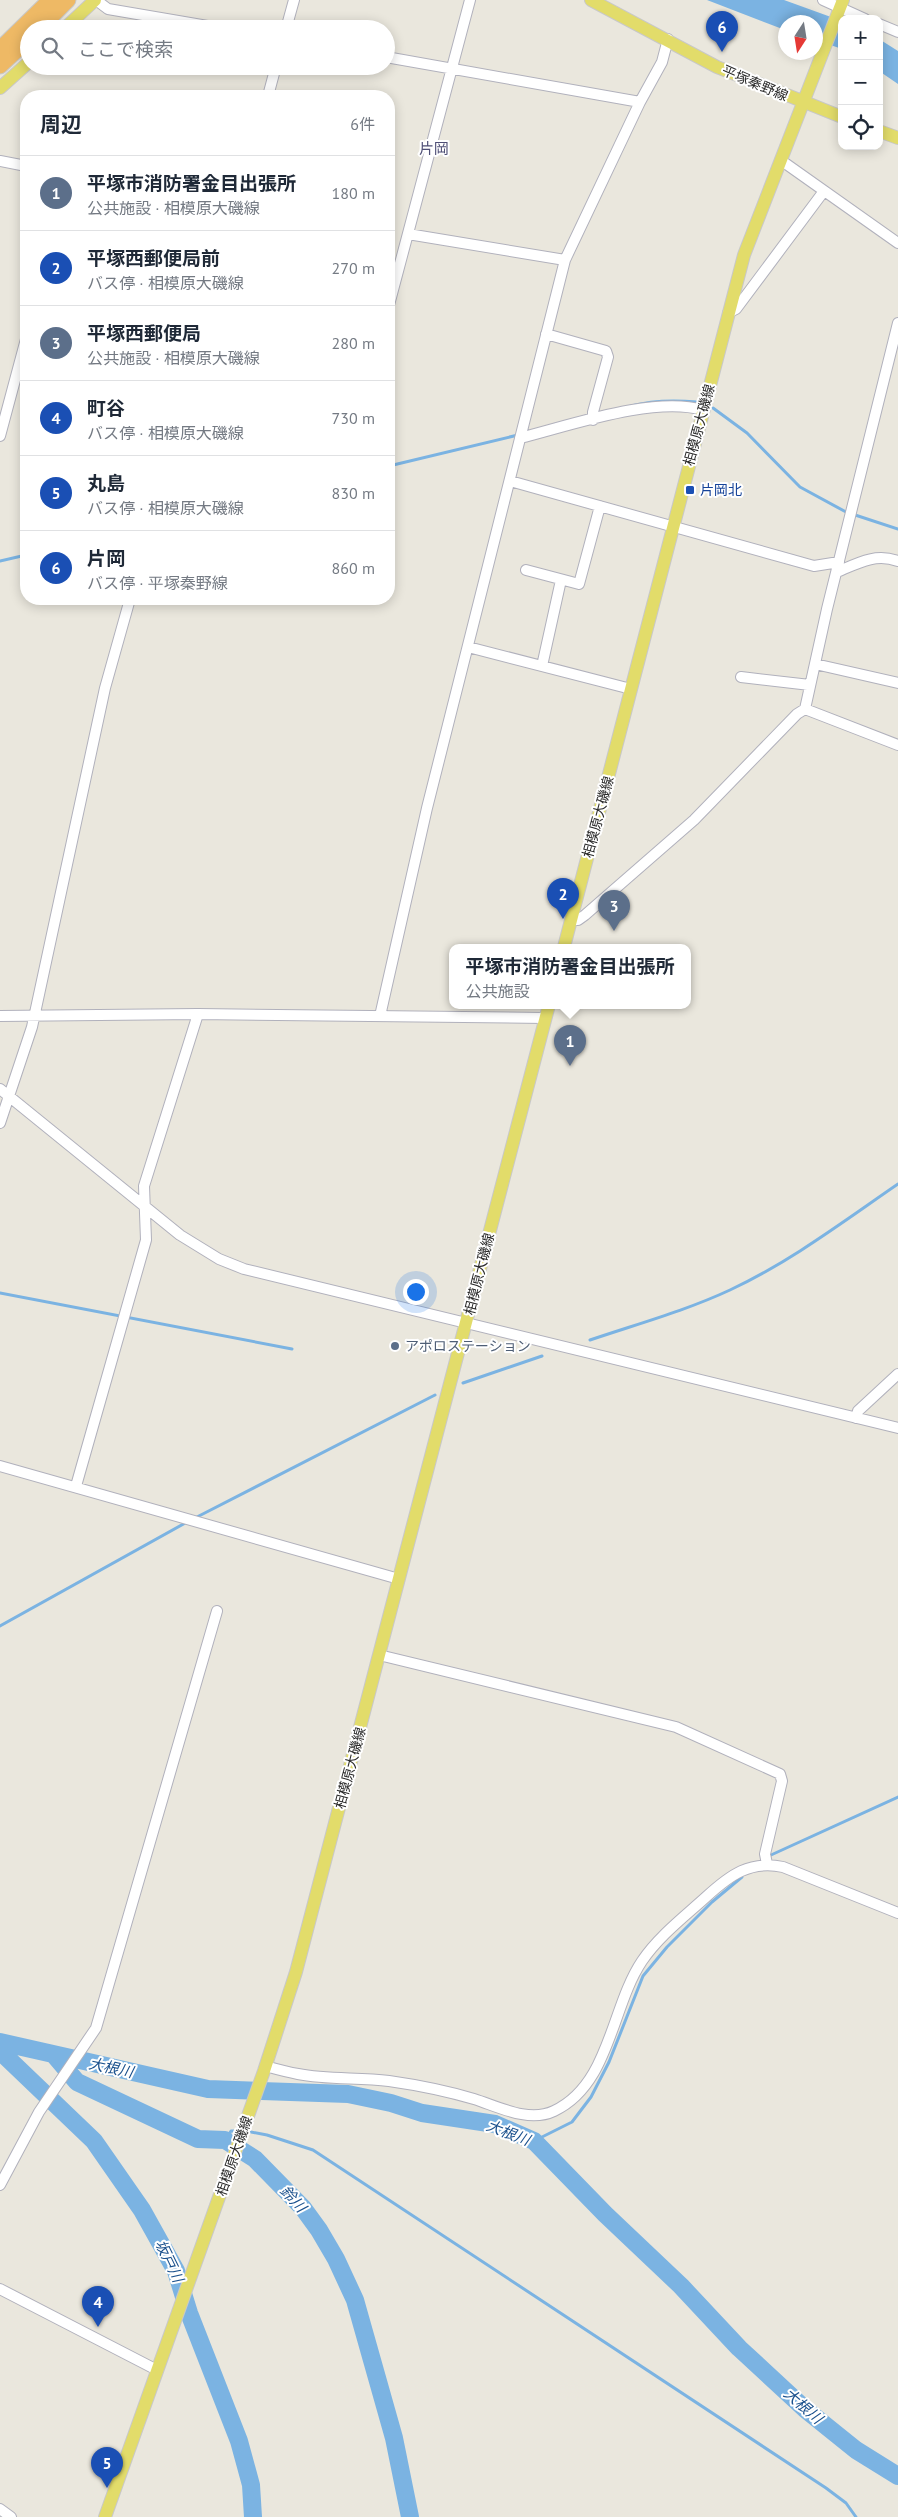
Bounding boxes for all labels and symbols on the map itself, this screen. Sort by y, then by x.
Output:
pin: 6 [706,11,738,52]
north arrow [778,15,823,60]
street label: 平塚秦野線 [719,61,791,105]
district label: 片岡 [419,139,449,158]
street label: 相模原大磯線 [679,382,719,468]
place label: 片岡北 [700,481,742,499]
marker: 片岡北 [684,484,696,496]
street label: 相模原大磯線 [578,774,618,860]
pin: 2 [547,878,579,919]
pin: 3 [598,890,630,931]
pin: 1 [554,1025,586,1066]
street label: 相模原大磯線 [460,1231,498,1317]
your location [403,1279,429,1305]
place label: アポロステーション [405,1337,531,1355]
marker: アポロステーション [389,1340,401,1352]
street label: 相模原大磯線 [330,1725,370,1811]
water label: 大根川 [87,2054,137,2082]
street label: 相模原大磯線 [212,2113,256,2199]
water label: 大根川 [484,2116,534,2150]
water label: 鈴川 [276,2181,312,2218]
water label: 坂戸川 [151,2236,189,2287]
pin: 4 [82,2286,114,2327]
water label: 大根川 [780,2384,828,2429]
pin: 5 [91,2447,123,2488]

